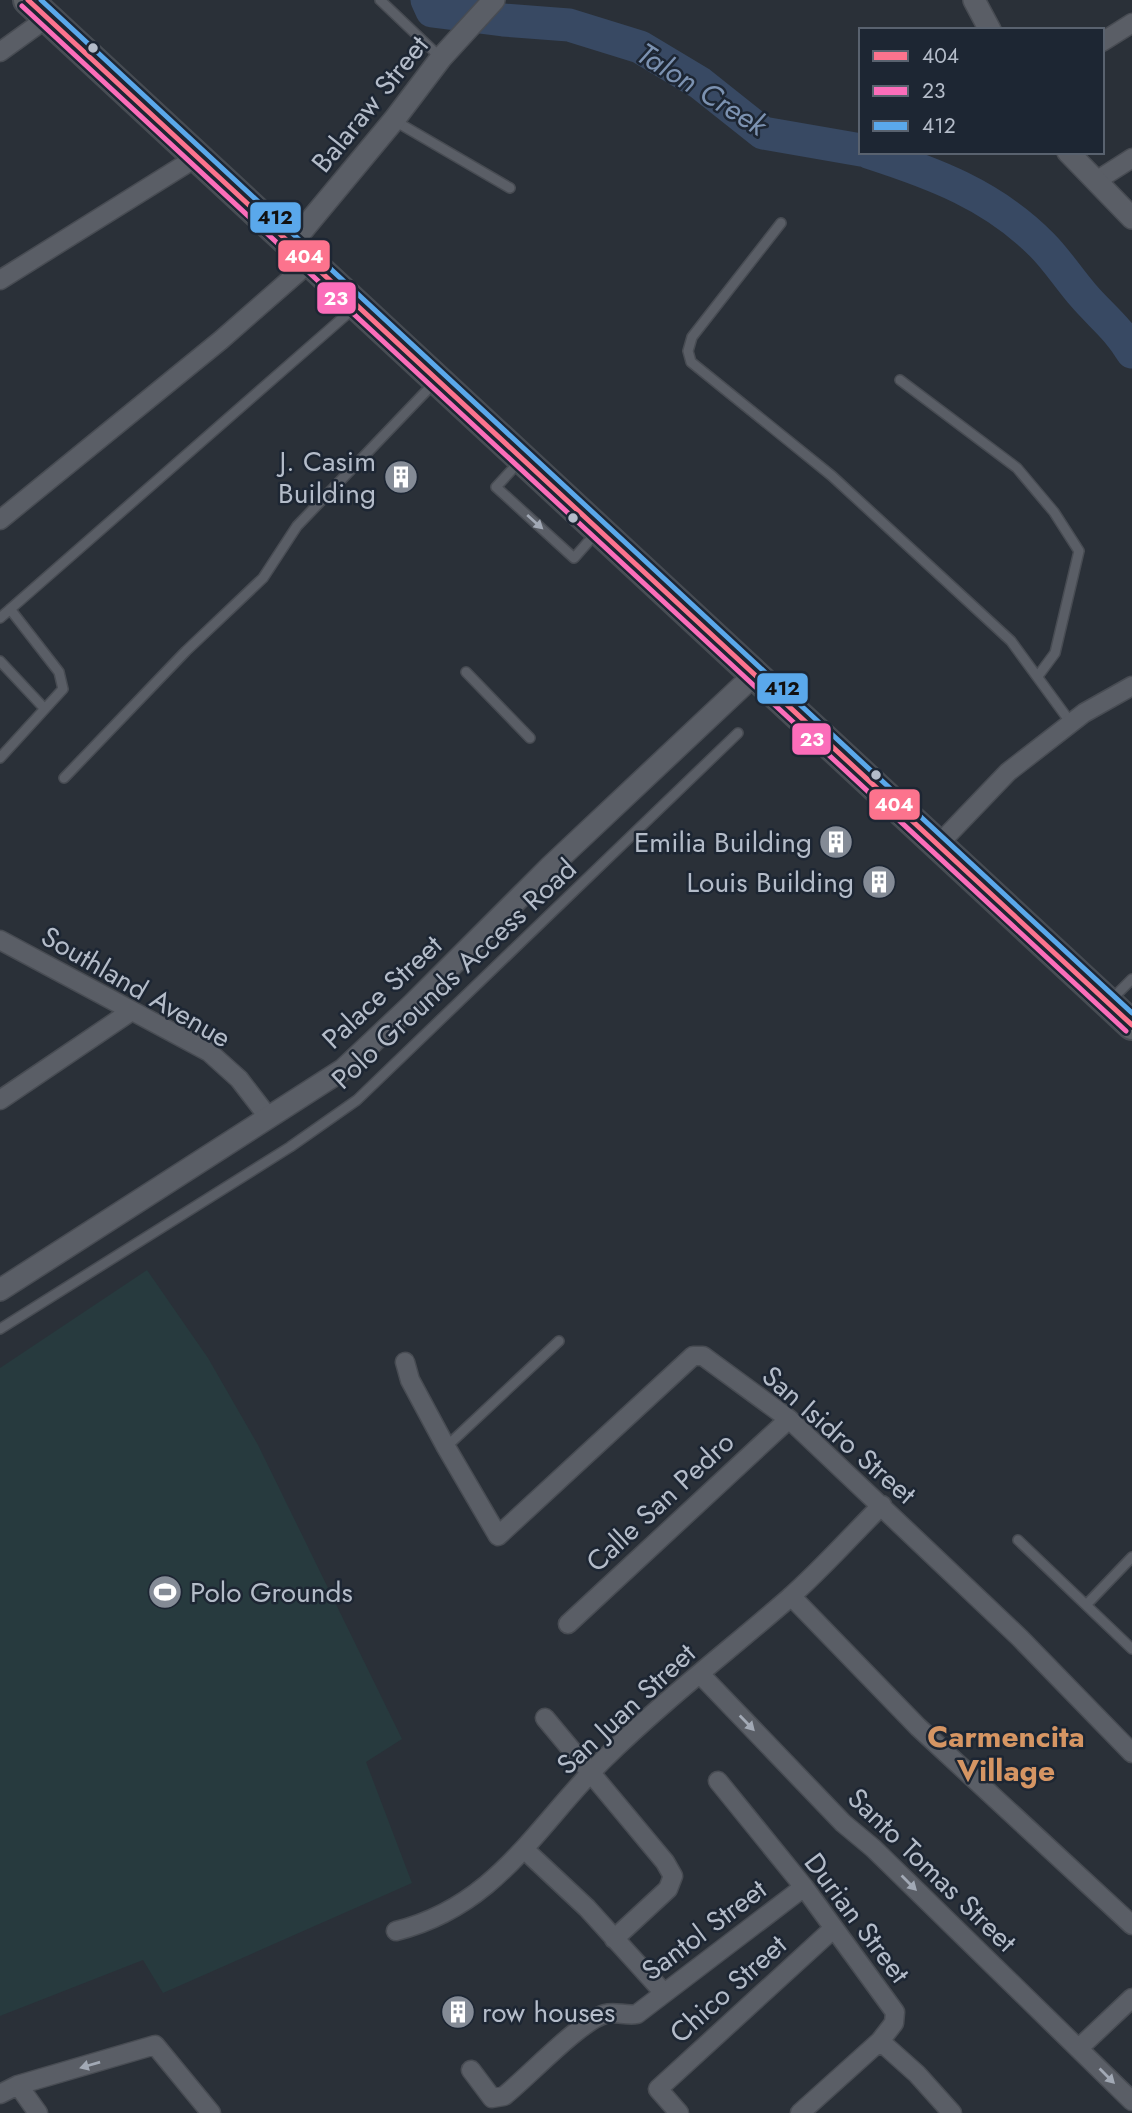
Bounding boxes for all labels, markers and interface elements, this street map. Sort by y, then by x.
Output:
street label: Balaraw Street [302,26,438,181]
legend [859,28,1104,154]
water label: Talon Creek [629,32,776,147]
unlabelled marker [86,41,100,55]
text: 404 [922,41,959,71]
text: 23 [922,76,945,106]
text: 412 [922,111,956,141]
line badge: 412 [249,201,302,234]
text: 412 [257,204,293,231]
line badge: 404 [277,239,331,273]
text: 404 [284,243,324,270]
line badge: 23 [316,281,357,315]
text: 23 [324,285,348,312]
place label: J. Casim Building [275,441,376,514]
building icon: J. Casim Building [382,458,420,496]
unlabelled marker [566,511,580,525]
one-way arrow [526,514,543,530]
line badge: 412 [756,672,809,705]
text: 412 [764,675,800,702]
line badge: 23 [791,722,832,756]
text: 23 [800,726,824,753]
unlabelled marker [869,768,883,782]
line badge: 404 [868,788,921,821]
text: 404 [874,791,914,818]
place label: Emilia Building [634,822,812,863]
building icon: Emilia Building [817,823,855,861]
street label: Polo Grounds Access Road [322,849,586,1099]
place label: Louis Building [687,862,854,903]
building icon: Louis Building [860,863,898,901]
street label: Southland Avenue [34,916,238,1058]
street label: Palace Street [313,925,451,1058]
street label: San Isidro Street [753,1356,925,1514]
street label: Calle San Pedro [577,1422,743,1582]
place label: Polo Grounds [190,1572,353,1613]
sports icon: Polo Grounds [146,1573,184,1611]
street label: San Juan Street [547,1634,705,1784]
one-way arrow [739,1714,755,1731]
district label: Carmencita Village [927,1715,1085,1792]
street label: Santo Tomas Street [838,1778,1026,1962]
street label: Durian Street [794,1844,920,1992]
street label: Santol Street [633,1869,775,1991]
one-way arrow [900,1875,917,1892]
street label: Chico Street [660,1925,796,2053]
place label: row houses [482,1992,615,2033]
building icon: row houses [439,1993,477,2031]
one-way arrow [79,2060,100,2070]
one-way arrow [1099,2067,1116,2084]

